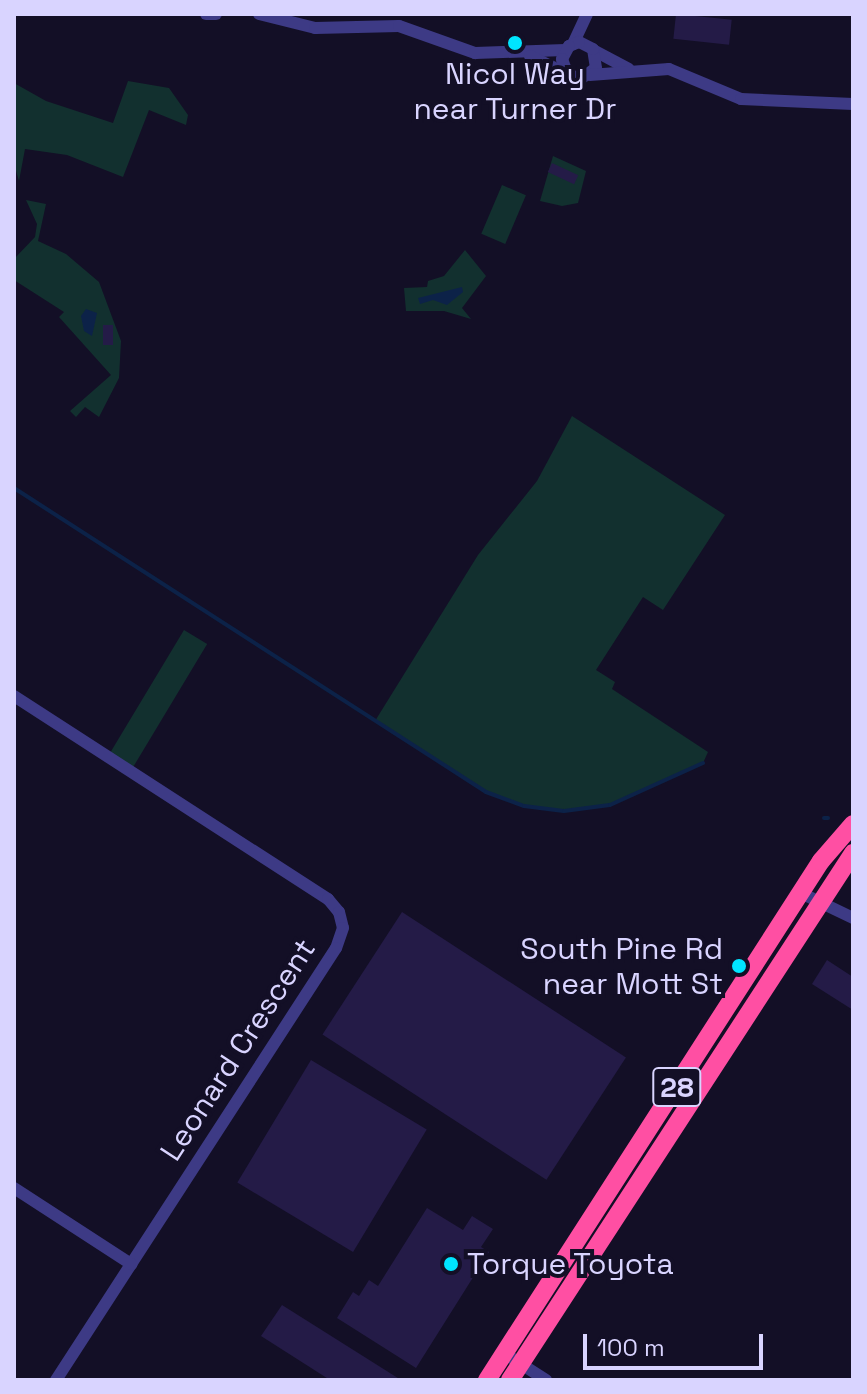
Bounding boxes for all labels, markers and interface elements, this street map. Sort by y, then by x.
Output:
marker: Nicol Way near Turner Dr [506,34,524,52]
place label: Nicol Way near Turner Dr [413,56,617,126]
place label: South Pine Rd near Mott St [520,931,723,1002]
street label: Leonard Crescent [153,932,323,1168]
marker: South Pine Rd near Mott St [730,957,748,975]
road number: 28 [651,1063,703,1111]
place label: Torque Toyota [467,1246,675,1282]
marker: Torque Toyota [442,1255,460,1273]
scale bar [587,1318,767,1368]
text: 100 m [597,1332,665,1363]

